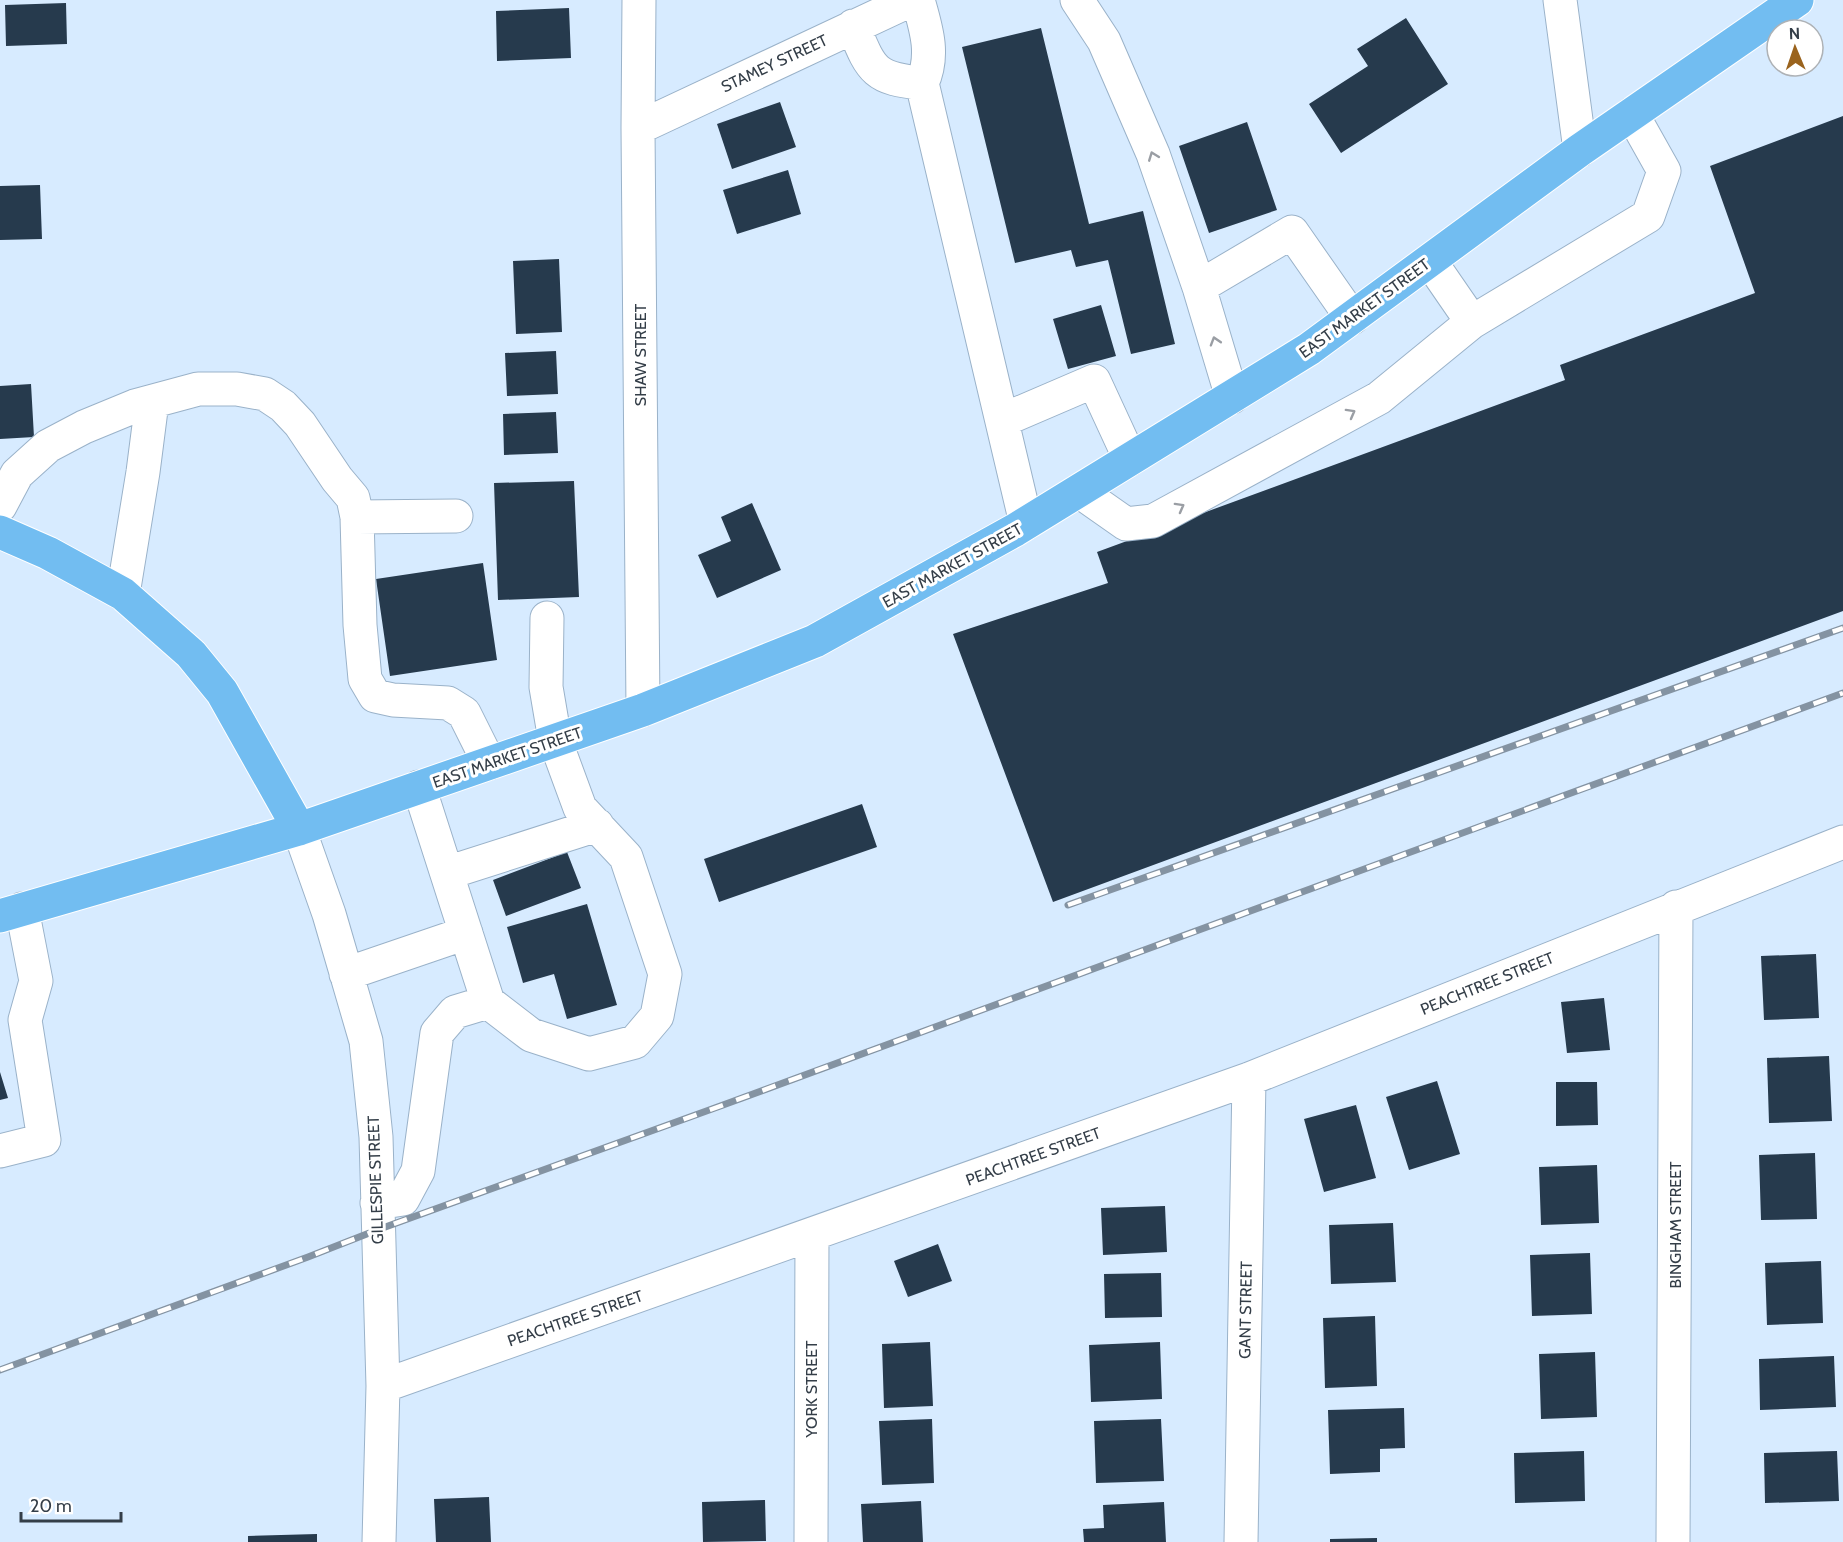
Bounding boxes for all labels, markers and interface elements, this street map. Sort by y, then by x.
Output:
north arrow [1765,18,1825,78]
text: N [1789,24,1800,43]
street label: STAMEY STREET [718,30,831,96]
one-way arrow [1148,151,1161,161]
street label: EAST MARKET STREET [1295,254,1434,362]
street label: SHAW STREET [631,303,650,406]
one-way arrow [1210,336,1222,347]
one-way arrow [1345,409,1356,420]
one-way arrow [1174,503,1184,514]
street label: EAST MARKET STREET [879,519,1026,612]
street label: EAST MARKET STREET [430,723,585,792]
street label: PEACHTREE STREET [1418,948,1557,1019]
street label: GILLESPIE STREET [364,1115,387,1245]
street label: PEACHTREE STREET [963,1123,1104,1190]
street label: BINGHAM STREET [1666,1161,1685,1289]
street label: GANT STREET [1235,1260,1256,1359]
street label: PEACHTREE STREET [505,1286,646,1351]
street label: YORK STREET [802,1340,821,1439]
scale bar [21,1485,122,1523]
text: 20 m [30,1495,72,1517]

